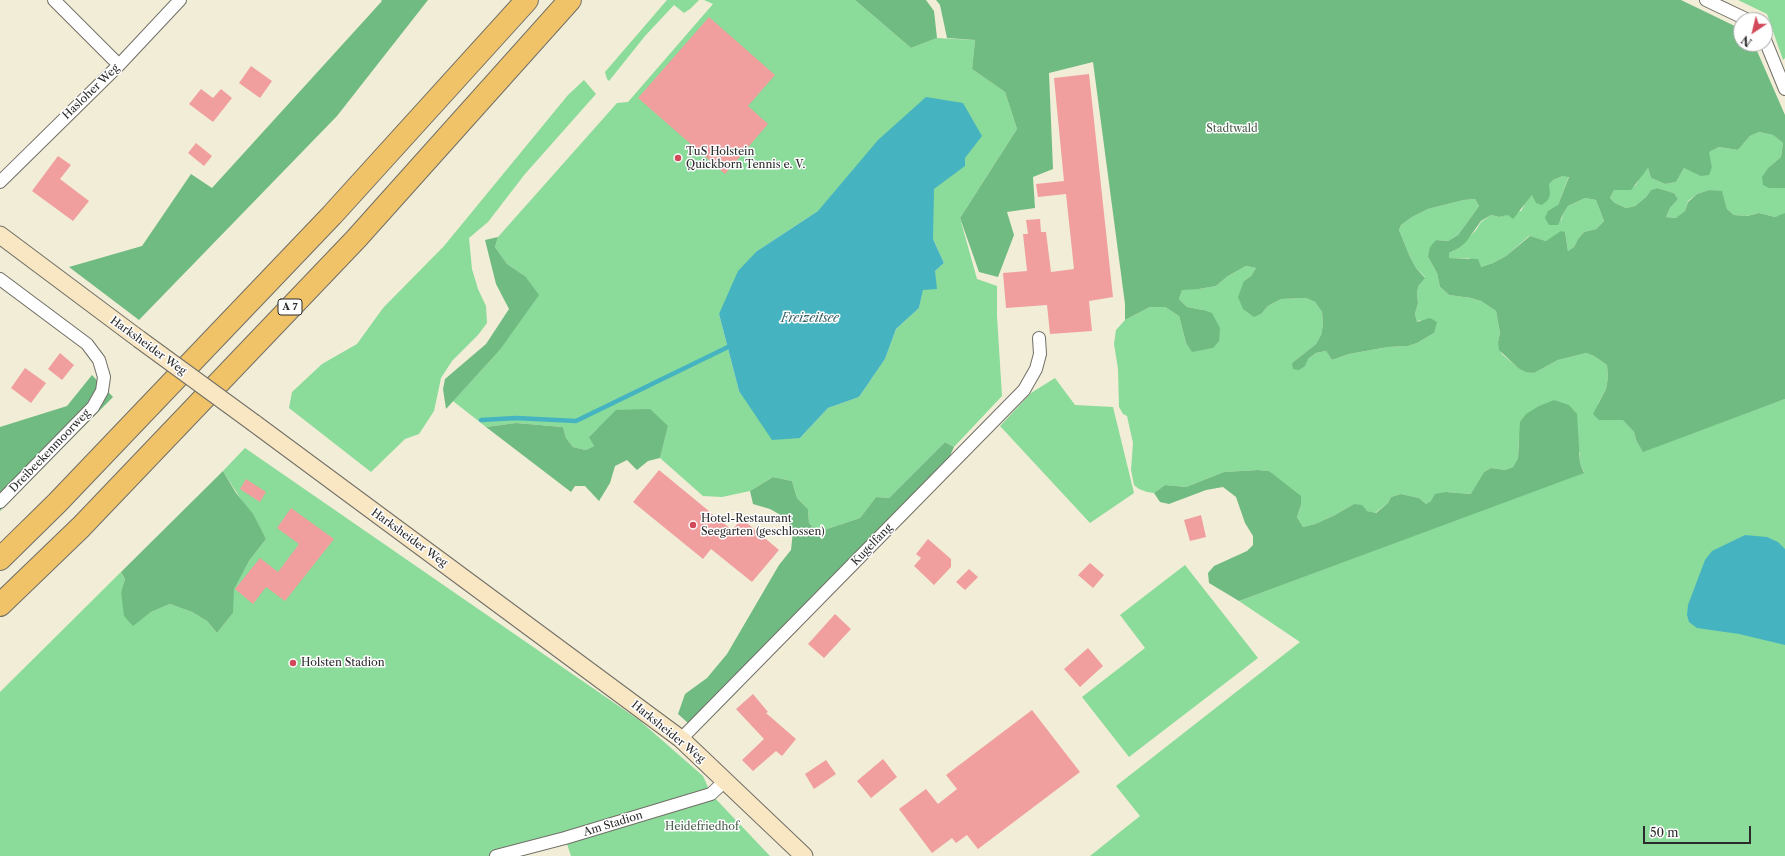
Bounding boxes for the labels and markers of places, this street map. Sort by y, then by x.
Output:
place label: TuS Holstein Quickborn Tennis e. V. [686,145,805,171]
marker: TuS Holstein Quickborn Tennis e. V. [673,153,683,163]
place label: Hotel-Restaurant Seegarten (geschlossen) [701,512,824,538]
marker: Hotel-Restaurant Seegarten (geschlossen) [688,520,698,530]
place label: Holsten Stadion [301,656,385,670]
marker: Holsten Stadion [288,658,298,668]

